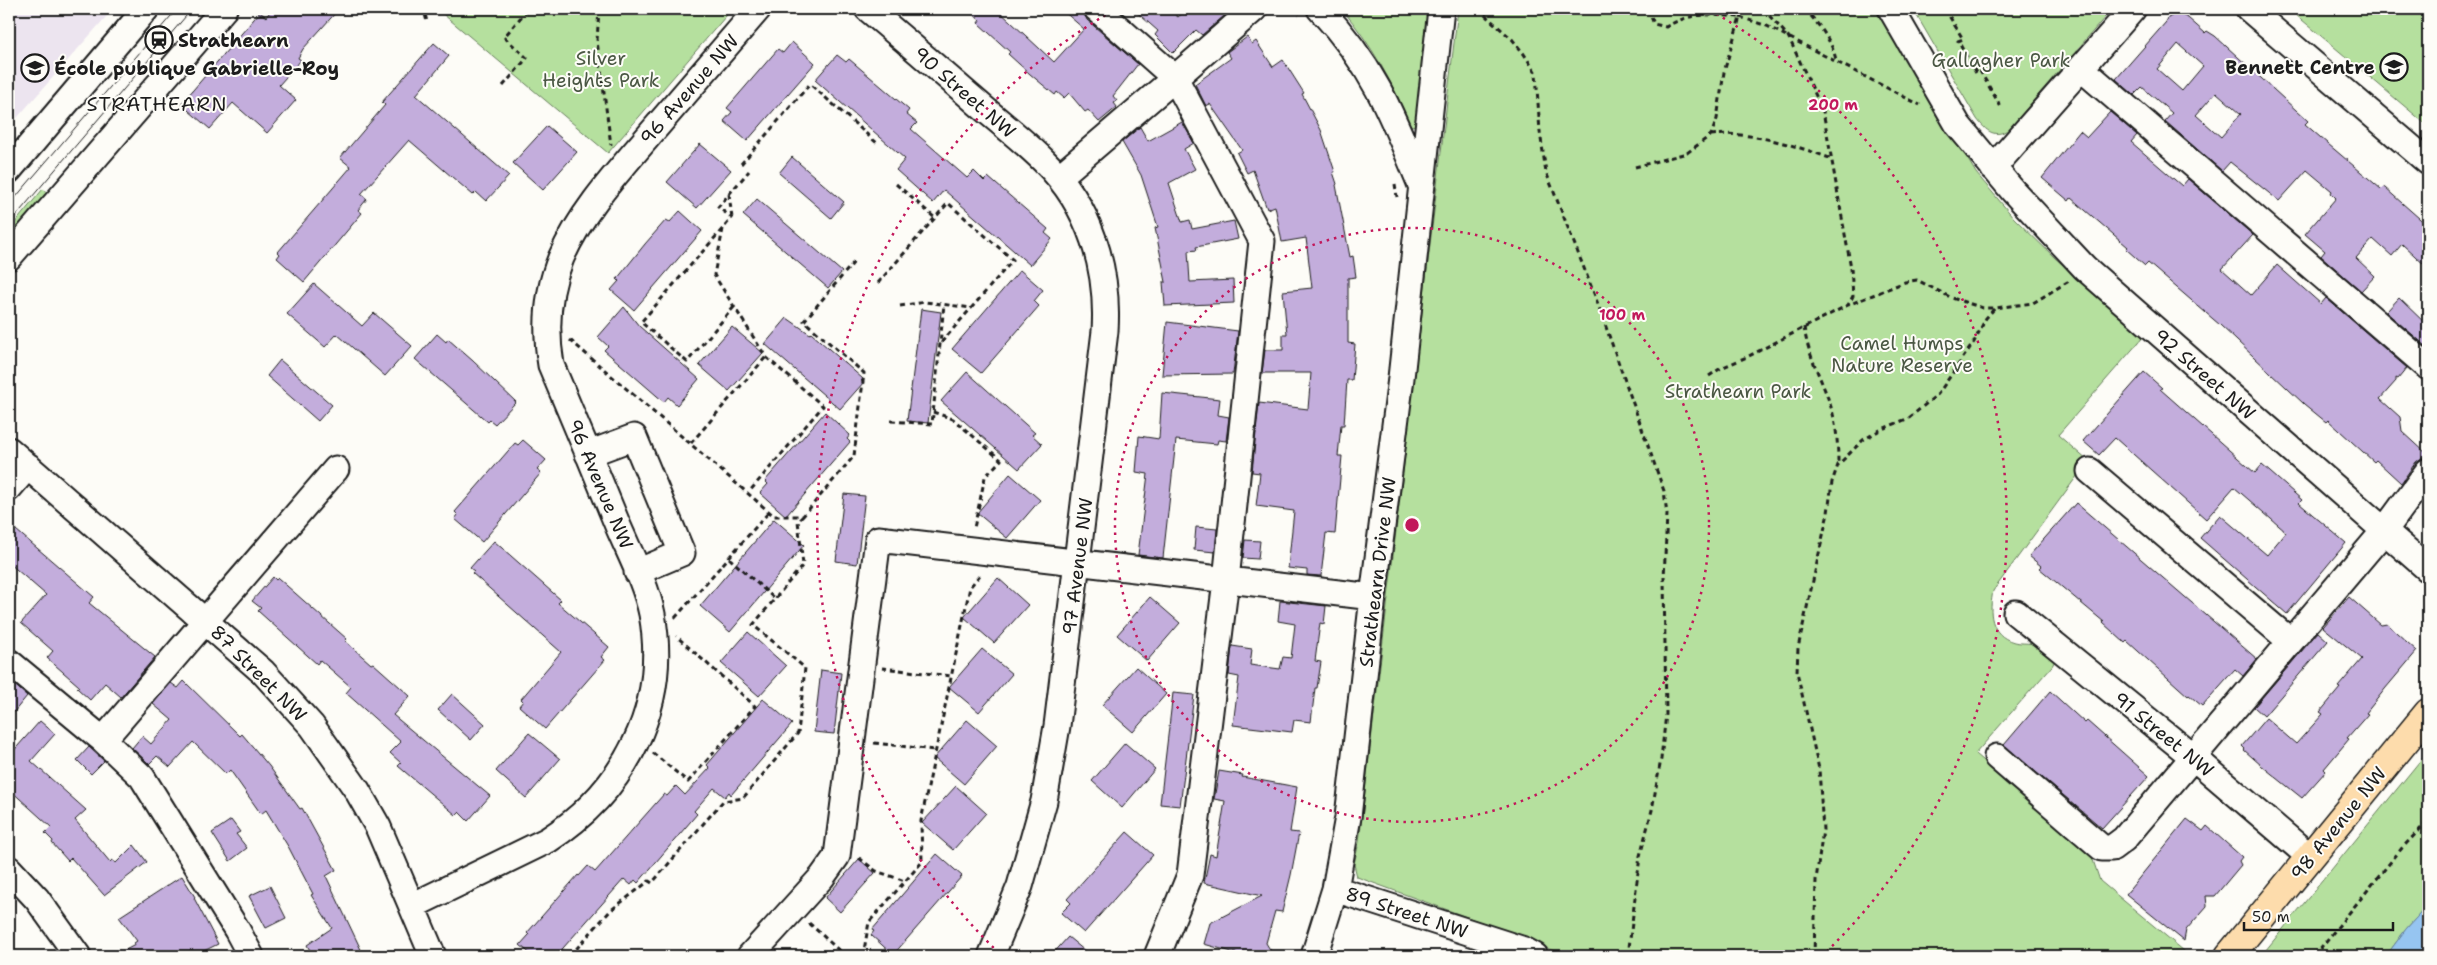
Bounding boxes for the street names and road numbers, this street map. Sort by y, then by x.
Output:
street label: 96 Avenue NW [634,29,744,150]
street label: 90 Street NW [908,41,1021,144]
street label: 92 Street NW [2148,323,2261,426]
street label: 96 Avenue NW [562,415,639,553]
street label: Strathearn Drive NW [1353,475,1402,669]
street label: 97 Avenue NW [1057,496,1098,636]
street label: 87 Street NW [205,620,312,727]
street label: 91 Street NW [2108,686,2219,783]
street label: 98 Avenue NW [2285,761,2392,885]
street label: 89 Street NW [1343,881,1471,944]

